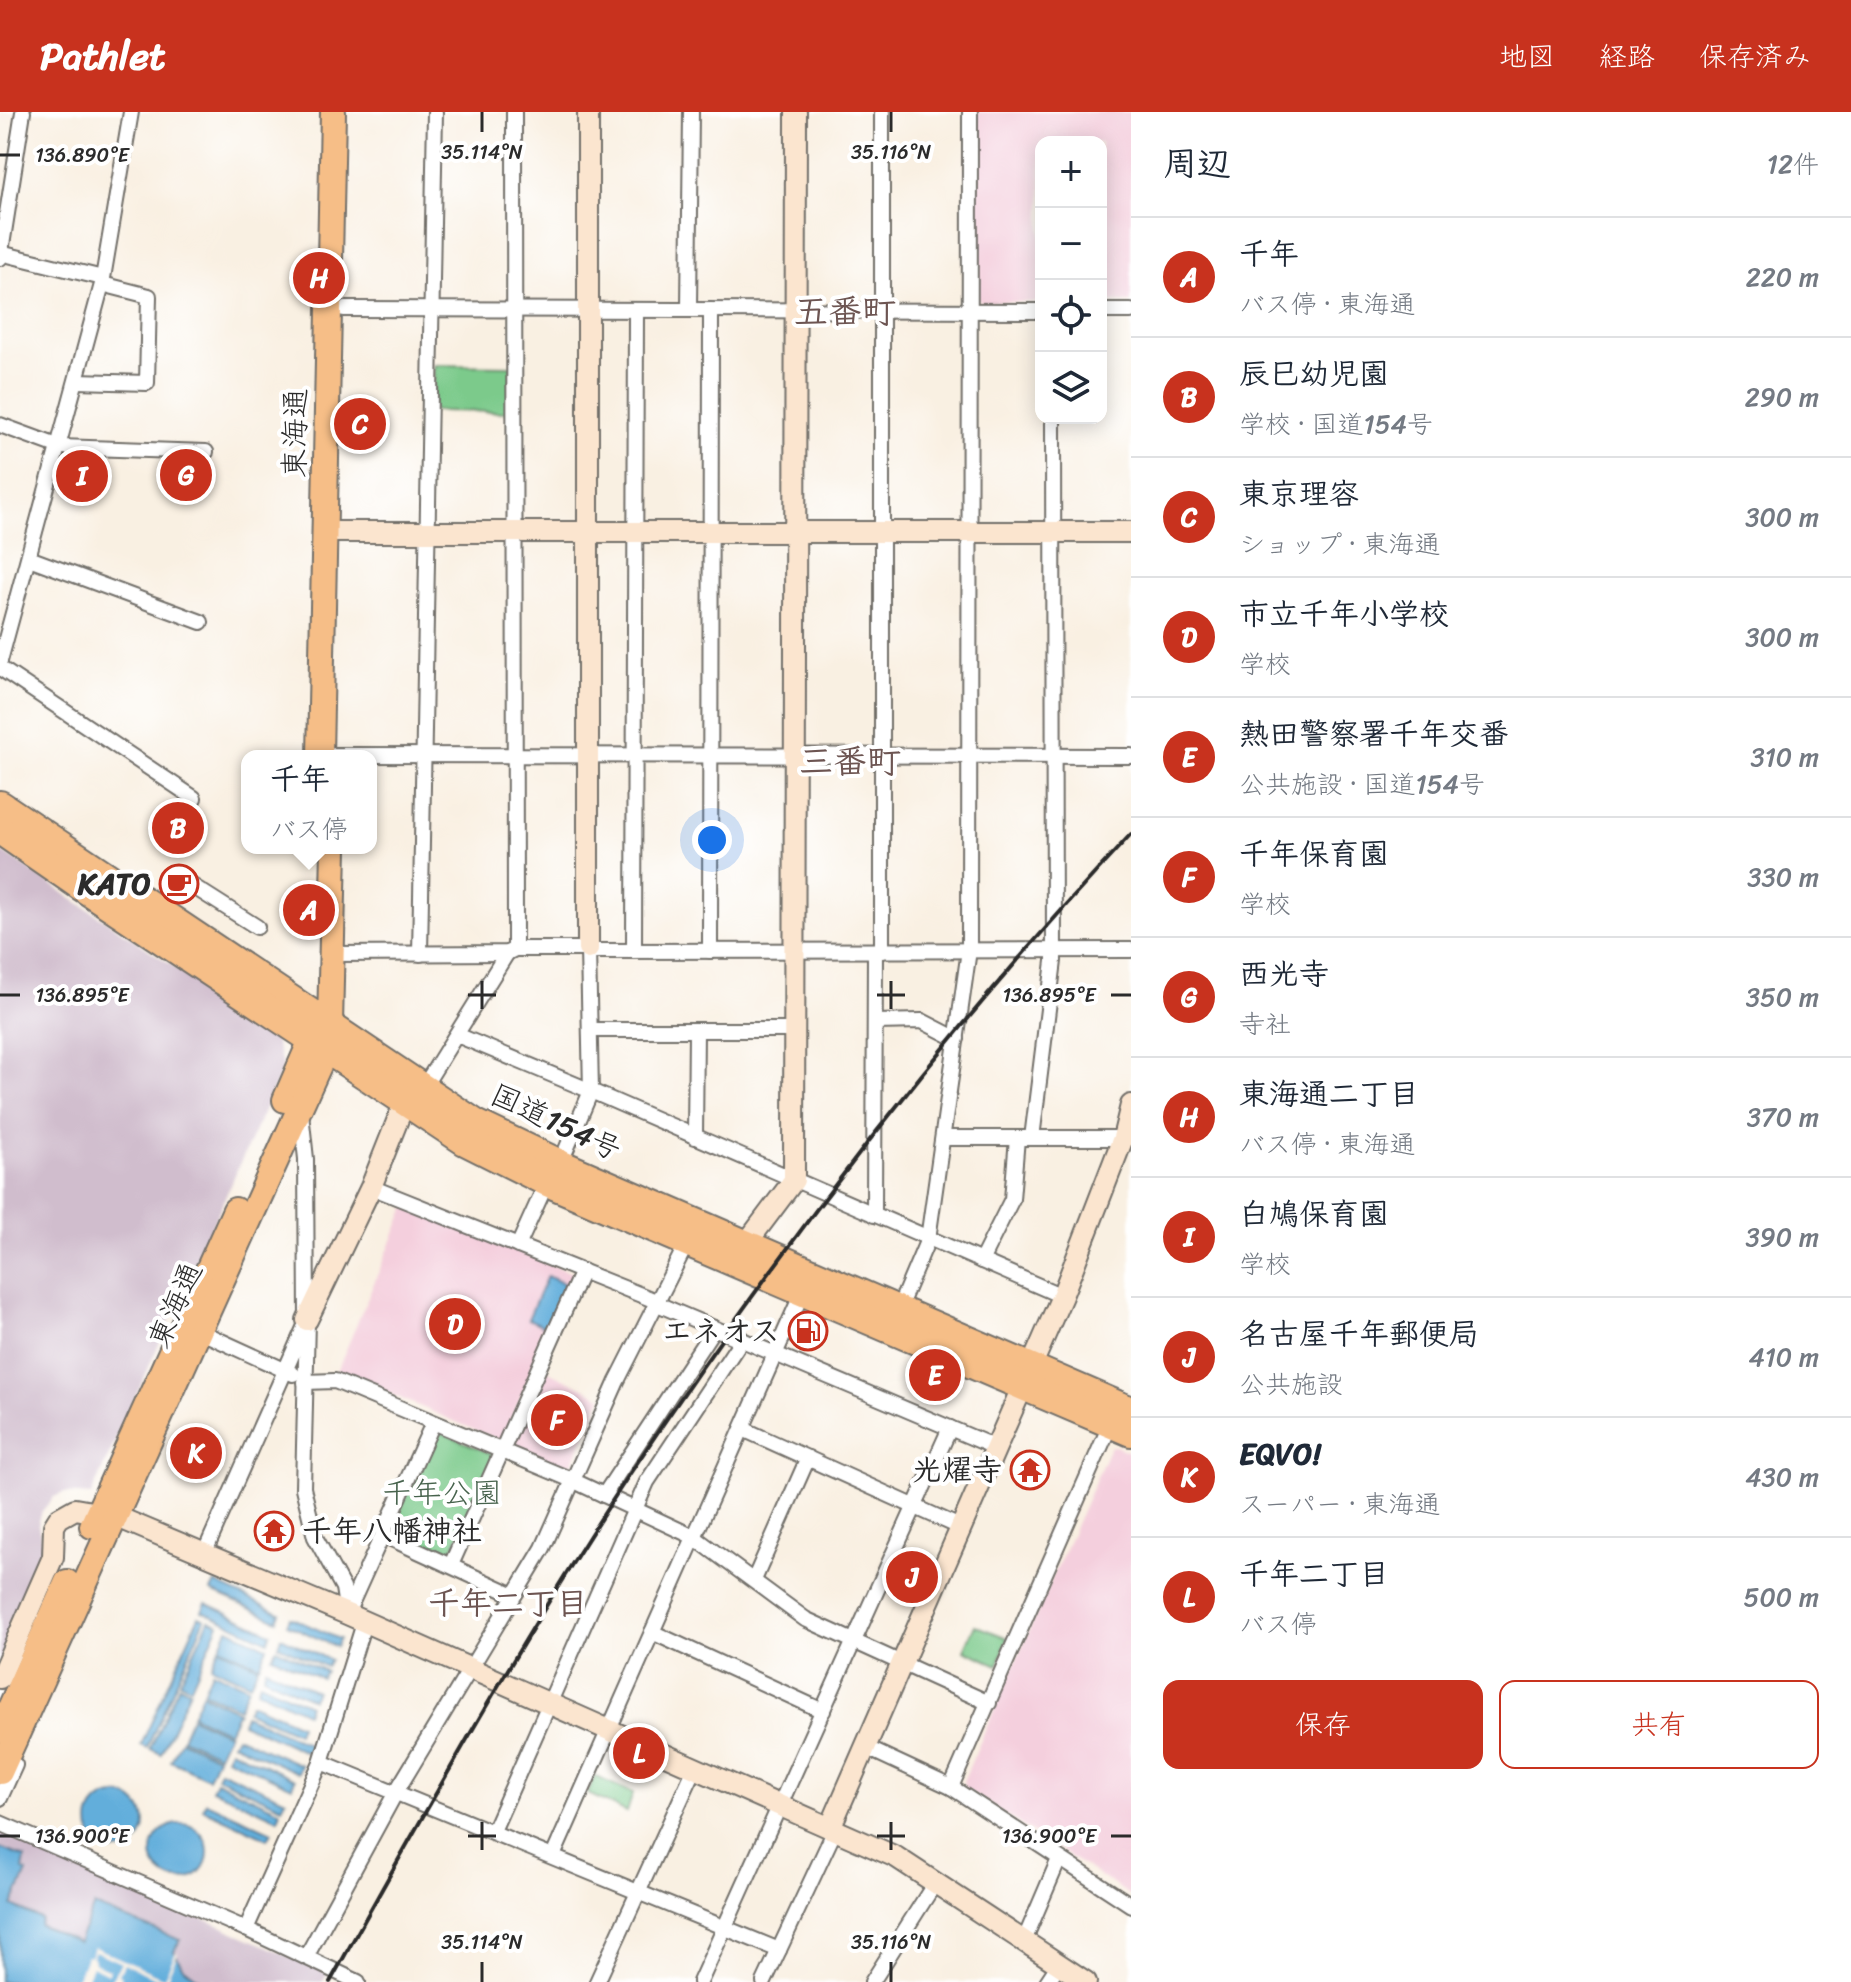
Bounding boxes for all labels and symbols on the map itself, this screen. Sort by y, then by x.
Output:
text: 35.114°N [441,135,523,170]
text: 35.116°N [851,135,931,170]
text: 136.890°E [35,138,131,173]
pin: H [293,248,345,308]
district label: 五番町 [794,282,896,342]
street label: 東海通 [267,388,323,478]
pin: C [334,394,386,454]
pin: G [160,445,212,505]
pin: I [56,446,108,506]
district label: 三番町 [799,732,901,792]
pin: B [152,798,204,858]
your location [692,820,732,860]
place label: KATO [77,857,151,911]
cafe icon: KATO [158,863,200,905]
pin: A [283,880,335,940]
text: 136.895°E [35,978,130,1013]
text: 136.895°E [1002,978,1097,1013]
street label: 国道154号 [481,1068,631,1176]
street label: 東海通 [132,1253,218,1357]
pin: D [429,1294,481,1354]
place label: エネオス [662,1304,780,1358]
fuel station icon: エネオス [787,1310,829,1352]
pin: E [909,1345,961,1405]
pin: F [531,1390,583,1450]
pin: K [170,1423,222,1483]
place label: 光燿寺 [912,1443,1002,1497]
temple icon: 光燿寺 [1009,1449,1051,1491]
park label: 千年公園 [382,1466,502,1520]
place label: 千年八幡神社 [302,1504,482,1558]
temple icon: 千年八幡神社 [253,1510,295,1552]
pin: J [886,1547,938,1607]
district label: 千年二丁目 [428,1575,588,1632]
pin: L [613,1723,665,1783]
text: 136.900°E [35,1819,131,1854]
text: 136.900°E [1002,1819,1098,1854]
text: 35.114°N [441,1925,523,1960]
text: 35.116°N [851,1925,931,1960]

